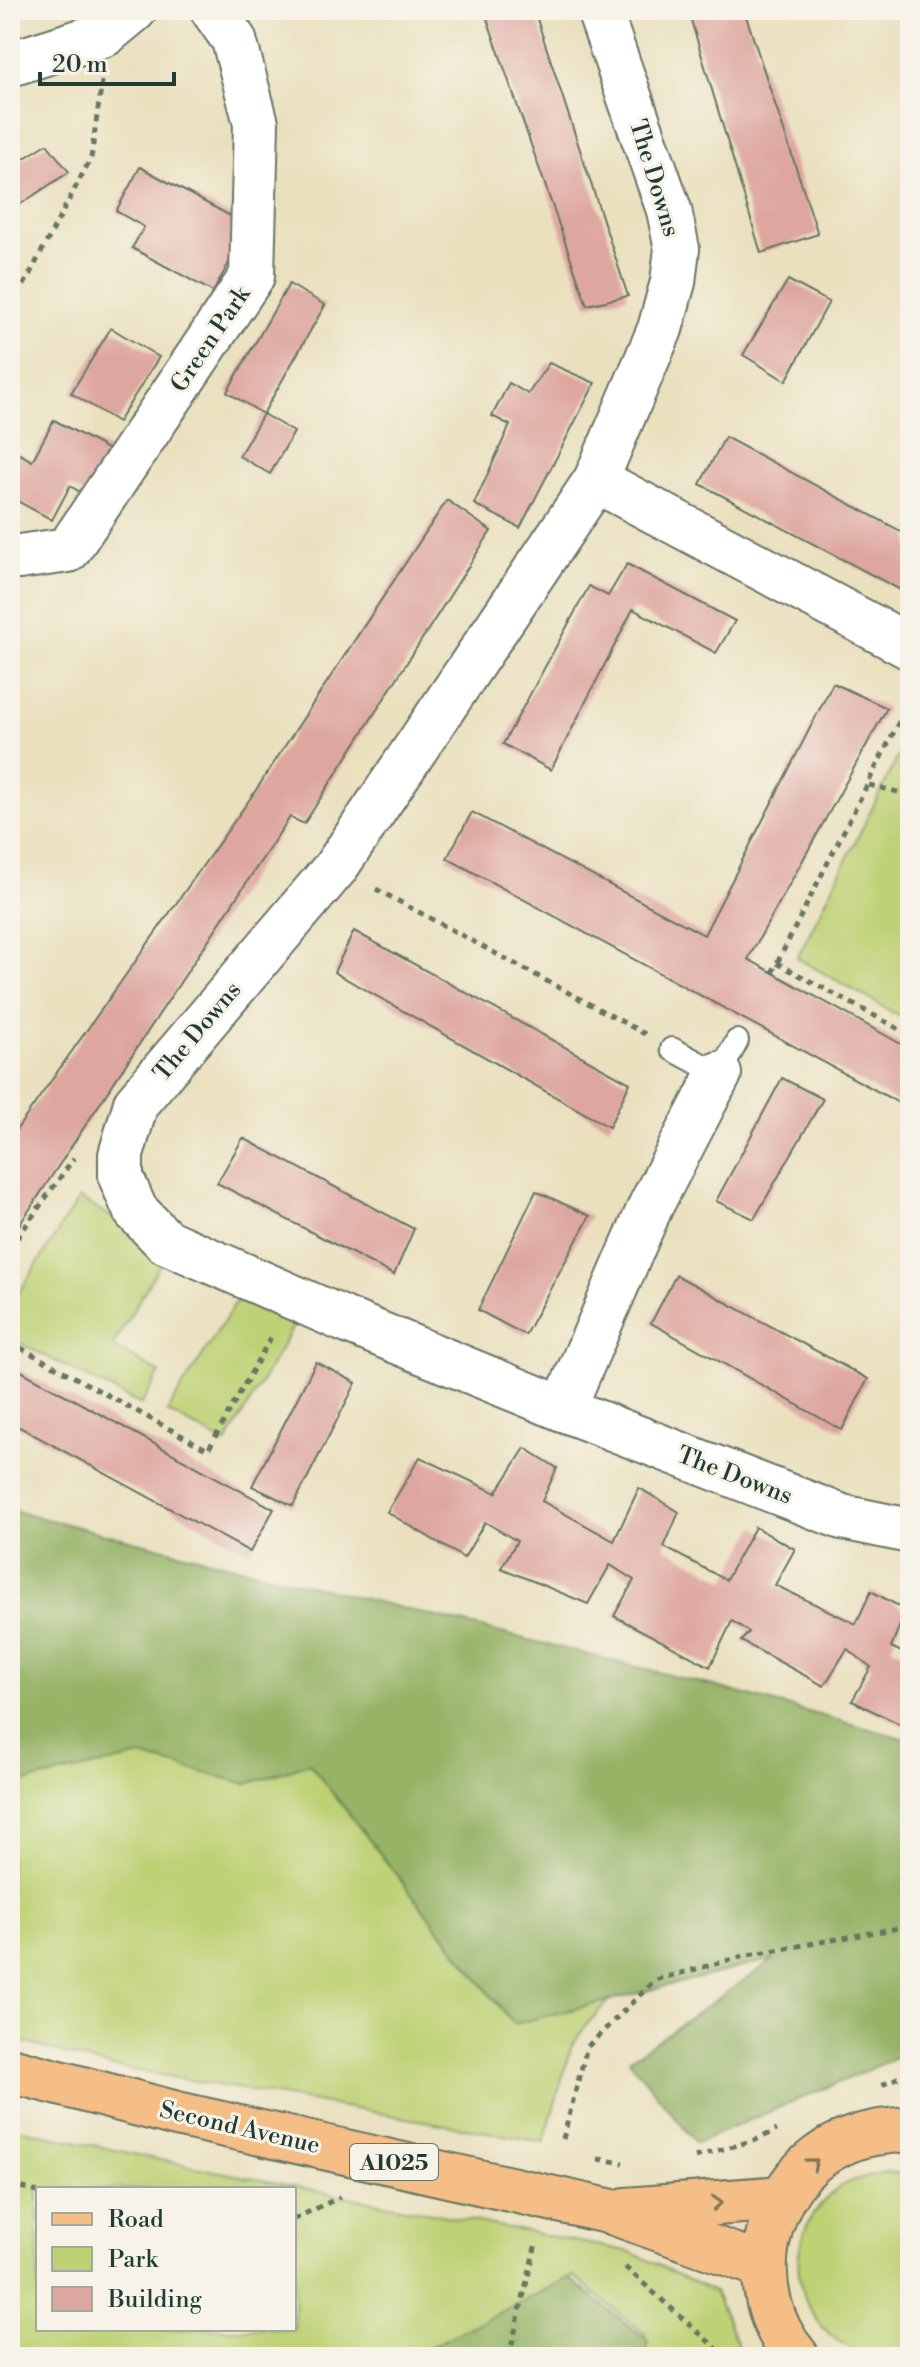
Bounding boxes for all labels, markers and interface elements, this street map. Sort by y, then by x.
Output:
scale bar [40,36,174,86]
text: 20 m [52,50,108,80]
street label: The Downs [622,116,686,240]
street label: Green Park [164,280,258,398]
street label: The Downs [147,976,248,1088]
street label: The Downs [673,1440,796,1512]
street label: Second Avenue [157,2095,323,2161]
road number: A1025 [350,2144,438,2180]
one-way arrow [804,2158,818,2173]
legend [36,2187,296,2331]
one-way arrow [711,2195,724,2212]
text: Road [108,2205,164,2235]
text: Park [108,2245,159,2275]
text: Building [107,2285,202,2315]

